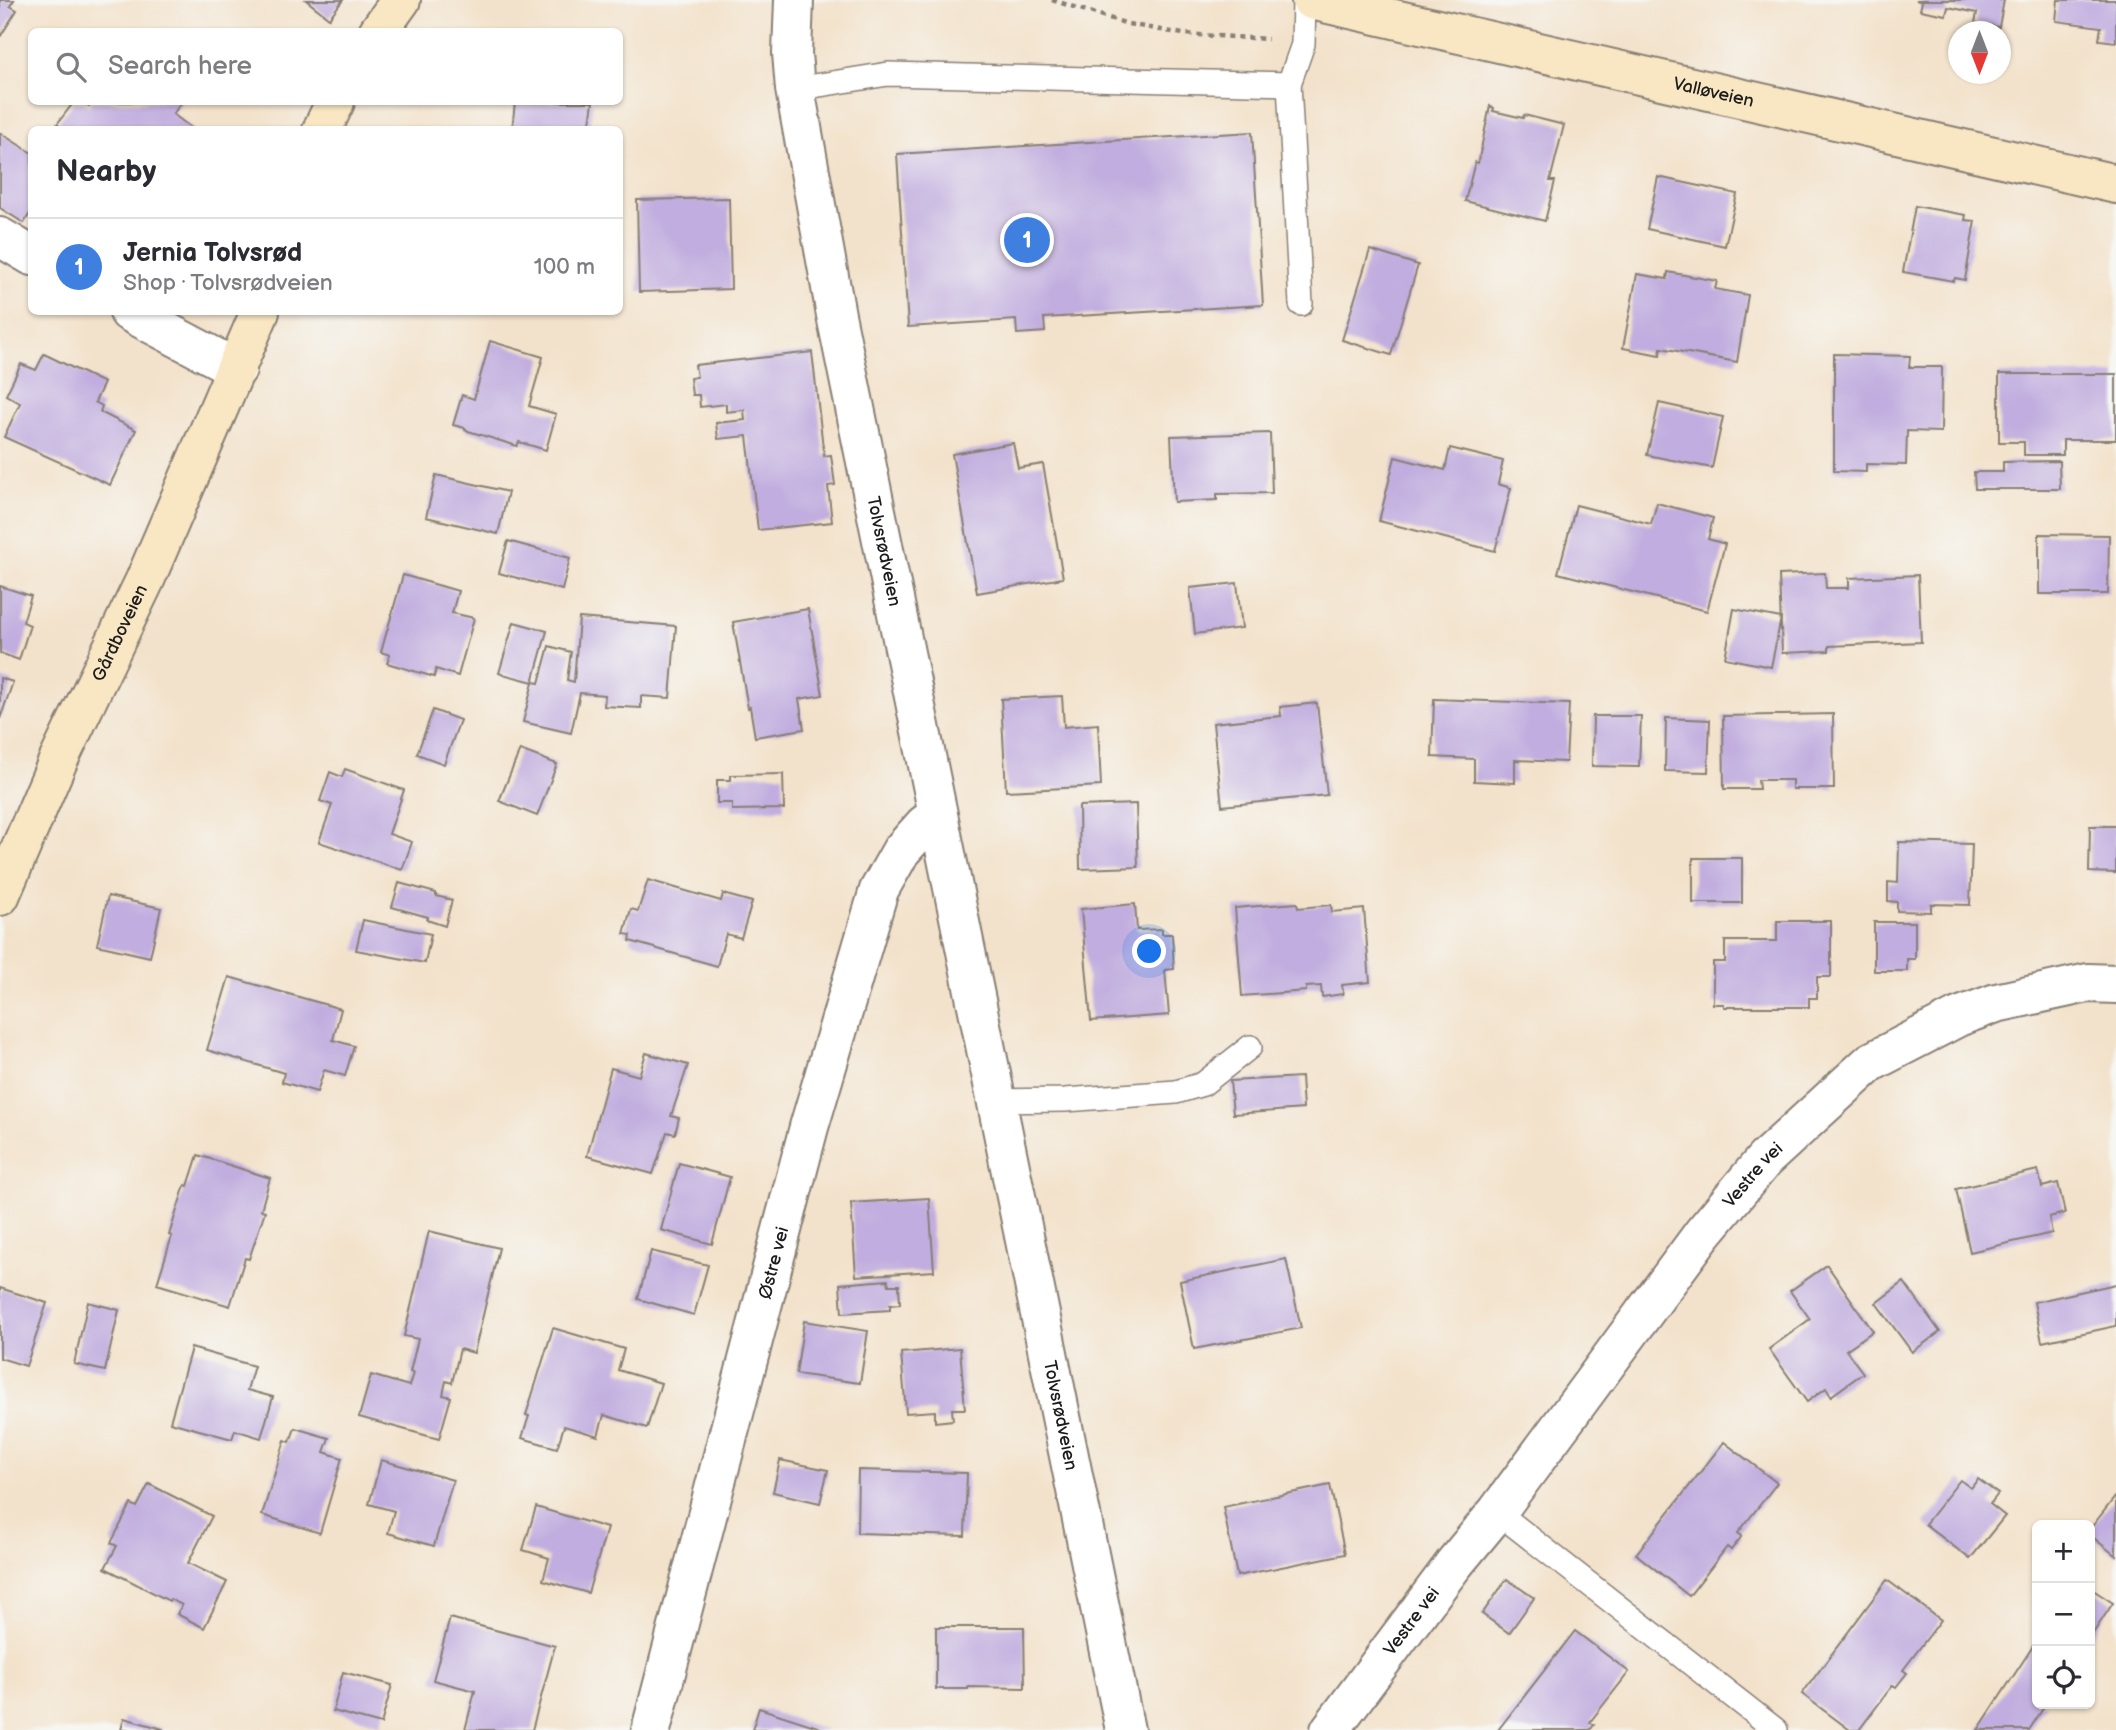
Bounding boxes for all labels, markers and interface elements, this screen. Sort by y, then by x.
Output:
north arrow [1948,21,2011,84]
search box [28,28,623,105]
icon: search [52,48,90,86]
text: Search here [108,51,252,82]
street label: Valløveien [1671,73,1756,111]
text: Nearby [56,154,156,190]
pin: 1 [1004,214,1050,266]
text: Jernia Tolvsrød [123,238,302,269]
text: 1 [74,253,84,281]
text: 100 m [534,253,595,281]
text: Shop · Tolvsrødveien [123,269,333,297]
street label: Tolvsrødveien [863,495,906,608]
street label: Gårdboveien [87,581,152,685]
your location [1132,934,1166,968]
street label: Vestre vei [1718,1138,1787,1212]
street label: Østre vei [754,1224,793,1301]
street label: Tolvsrødveien [1039,1359,1082,1472]
map controls [2032,1520,2095,1709]
button: + [2032,1520,2095,1583]
street label: Vestre vei [1379,1583,1444,1659]
button: − [2032,1583,2095,1646]
button: locate [2032,1646,2095,1709]

